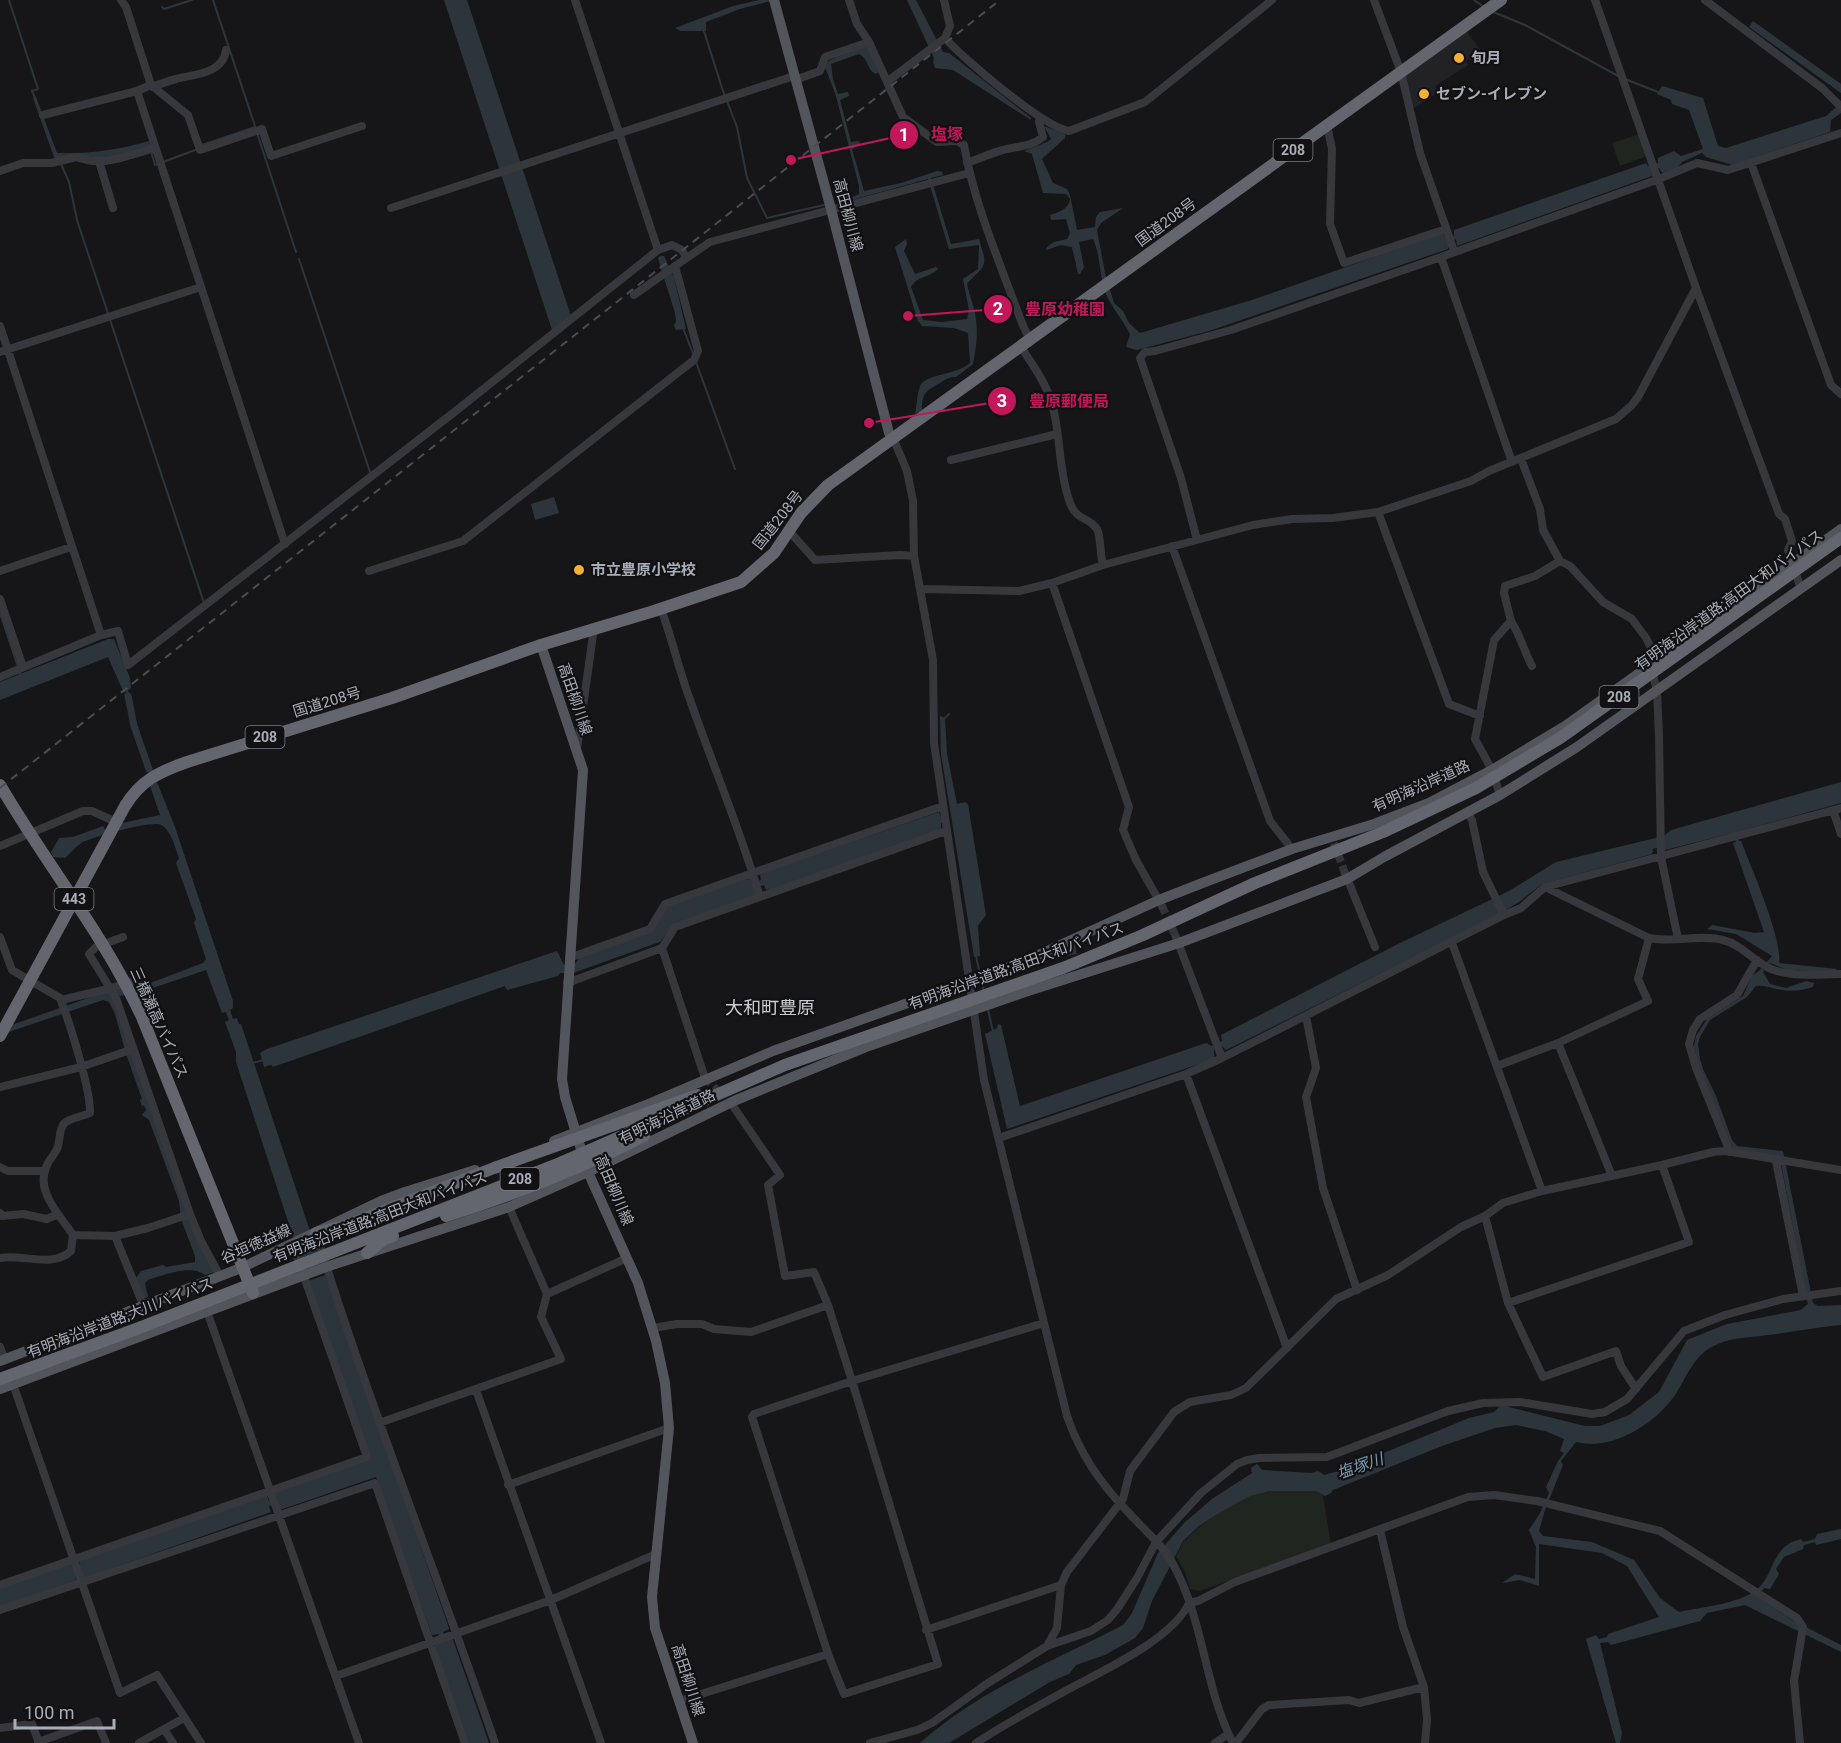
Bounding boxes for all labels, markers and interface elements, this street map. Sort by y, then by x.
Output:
place label: 旬月 [1471,49,1501,67]
marker: 旬月 [1452,51,1466,65]
place label: セブン-イレブン [1436,85,1547,103]
marker: セブン-イレブン [1417,87,1431,101]
callout: 塩塚 [889,118,975,152]
text: 1 [899,124,909,145]
text: 塩塚 [931,125,963,144]
road number: 208 [1274,139,1312,161]
street label: 高田柳川線 [830,176,866,254]
street label: 国道208号 [1132,194,1200,250]
callout: 豊原幼稚園 [983,292,1117,326]
text: 2 [993,298,1003,319]
text: 豊原幼稚園 [1025,300,1105,319]
callout: 豊原郵便局 [987,384,1121,418]
text: 3 [997,390,1007,411]
text: 豊原郵便局 [1029,392,1109,411]
street label: 国道208号 [749,487,807,553]
street label: 有明海沿岸道路;高田大和バイパス [1632,526,1826,674]
place label: 市立豊原小学校 [591,561,696,579]
marker: 市立豊原小学校 [572,563,586,577]
street label: 高田柳川線 [554,661,596,737]
street label: 国道208号 [291,683,363,721]
road number: 208 [1600,686,1638,708]
road number: 208 [246,726,284,748]
street label: 有明海沿岸道路 [1369,756,1473,816]
road number: 443 [54,888,94,910]
street label: 有明海沿岸道路;高田大和バイパス [906,919,1126,1013]
street label: 三橋瀬高バイパス [126,965,192,1081]
district label: 大和町豊原 [725,997,815,1018]
street label: 有明海沿岸道路 [616,1086,718,1148]
street label: 高田柳川線 [591,1152,637,1228]
street label: 有明海沿岸道路;高田大和バイパス [270,1168,490,1266]
road number: 208 [500,1168,540,1190]
street label: 谷垣徳益線 [218,1221,294,1267]
street label: 有明海沿岸道路;大川バイパス [24,1274,216,1362]
water label: 塩塚川 [1334,1449,1388,1483]
street label: 高田柳川線 [668,1642,708,1718]
scale bar [15,1692,114,1730]
text: 100 m [24,1702,75,1723]

